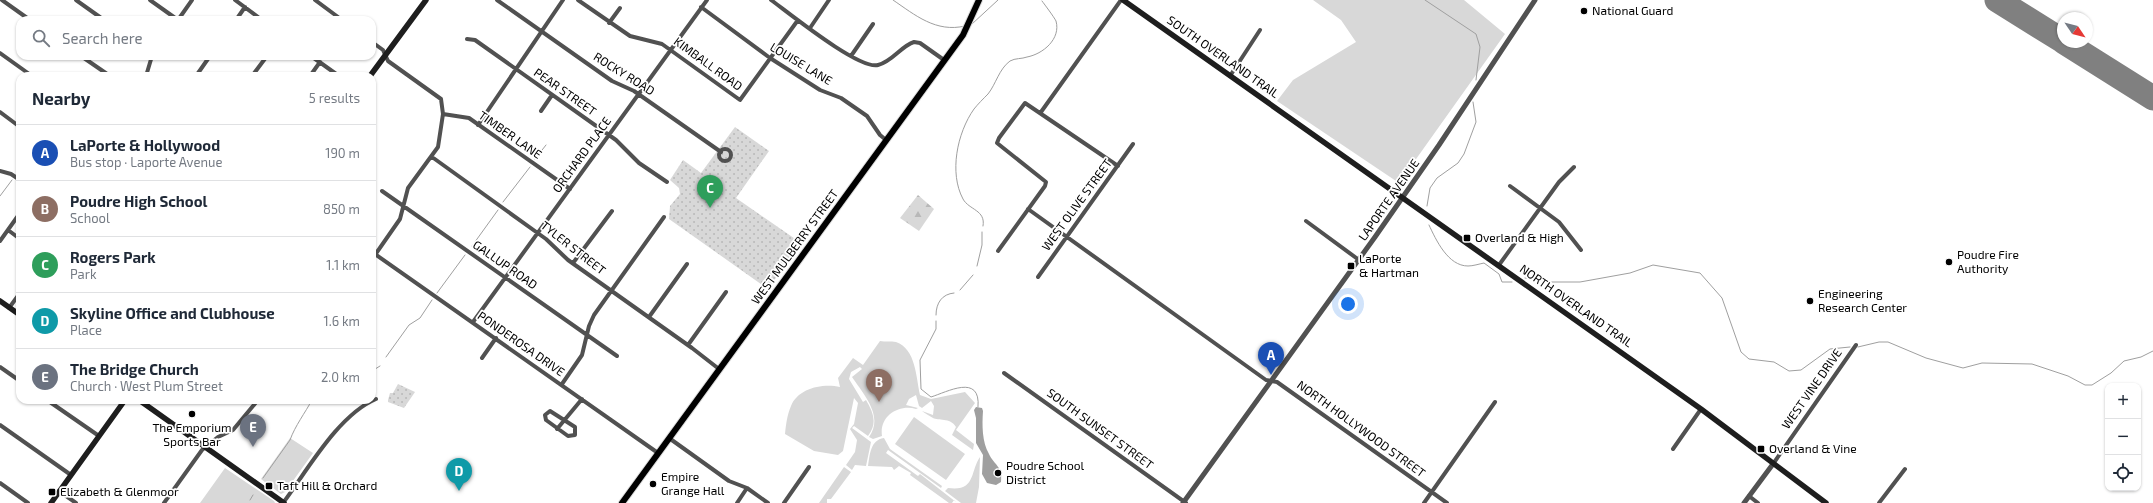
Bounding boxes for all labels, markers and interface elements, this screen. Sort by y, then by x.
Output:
place label: National Guard [1592,3,1673,17]
marker: National Guard [1579,6,1589,16]
street label: SOUTH OVERLAND TRAIL [1165,12,1282,100]
north arrow [2057,12,2093,48]
search box [16,16,376,60]
icon: search [30,27,52,49]
text: Search here [62,29,143,47]
street label: KIMBALL ROAD [672,34,746,93]
street label: LOUISE LANE [768,39,835,87]
street label: ROCKY ROAD [591,49,658,97]
street label: PEAR STREET [532,65,599,118]
text: Nearby [32,88,90,108]
text: 5 results [309,90,360,106]
street label: TIMBER LANE [476,107,545,161]
street label: ORCHARD PLACE [549,114,613,195]
text: LaPorte & Hollywood [70,136,220,154]
text: A [41,145,49,161]
text: 190 m [325,145,360,161]
text: Bus stop · Laporte Avenue [70,154,222,170]
street label: WEST OLIVE STREET [1038,156,1114,253]
street label: LAPORTE AVENUE [1355,156,1422,243]
pin: C [697,175,723,208]
street label: WEST MULBERRY STREET [748,186,841,307]
text: Poudre High School [70,192,207,210]
text: B [41,201,49,217]
text: 850 m [323,201,360,217]
text: School [70,210,110,226]
street label: TYLER STREET [538,218,609,277]
place label: Overland & High [1475,230,1564,244]
marker: Overland & High [1462,233,1472,243]
street label: GALLUP ROAD [471,237,541,292]
place label: Poudre Fire Authority [1957,247,2019,275]
text: Rogers Park [70,248,156,266]
place label: LaPorte & Hartman [1359,251,1419,279]
text: C [41,257,49,273]
text: 1.1 km [326,257,360,273]
marker: Poudre Fire Authority [1944,257,1954,267]
marker: LaPorte & Hartman [1346,261,1356,271]
street label: NORTH OVERLAND TRAIL [1517,261,1636,349]
text: Park [70,266,97,282]
place label: Engineering Research Center [1818,286,1907,314]
your location [1338,294,1358,314]
marker: Engineering Research Center [1805,296,1815,306]
text: Skyline Office and Clubhouse [70,304,275,322]
street label: PONDEROSA DRIVE [475,308,568,379]
text: D [41,313,49,329]
text: 1.6 km [324,313,360,329]
text: Place [70,322,102,338]
pin: A [1258,342,1284,375]
street label: WEST VINE DRIVE [1778,345,1844,431]
text: The Bridge Church [70,360,199,378]
text: E [41,369,49,385]
text: 2.0 km [321,369,360,385]
pin: B [866,369,892,402]
street label: NORTH HOLLYWOOD STREET [1295,377,1428,479]
text: Church · West Plum Street [70,378,223,394]
map controls [2105,383,2141,491]
button: + [2105,383,2141,419]
street label: SOUTH SUNSET STREET [1045,385,1156,471]
marker: The Emporium Sports Bar [187,409,197,419]
pin: E [240,414,266,447]
button: − [2105,419,2141,455]
place label: The Emporium Sports Bar [152,420,232,448]
place label: Overland & Vine [1769,441,1857,455]
marker: Overland & Vine [1756,444,1766,454]
button: locate [2105,455,2141,491]
pin: D [446,458,472,491]
place label: Poudre School District [1006,458,1085,486]
marker: Poudre School District [993,468,1003,478]
place label: Empire Grange Hall [661,469,725,497]
place label: Taft Hill & Orchard [277,478,377,492]
marker: Empire Grange Hall [648,479,658,489]
marker: Taft Hill & Orchard [264,481,274,491]
place label: Elizabeth & Glenmoor [60,484,179,498]
marker: Elizabeth & Glenmoor [47,487,57,497]

